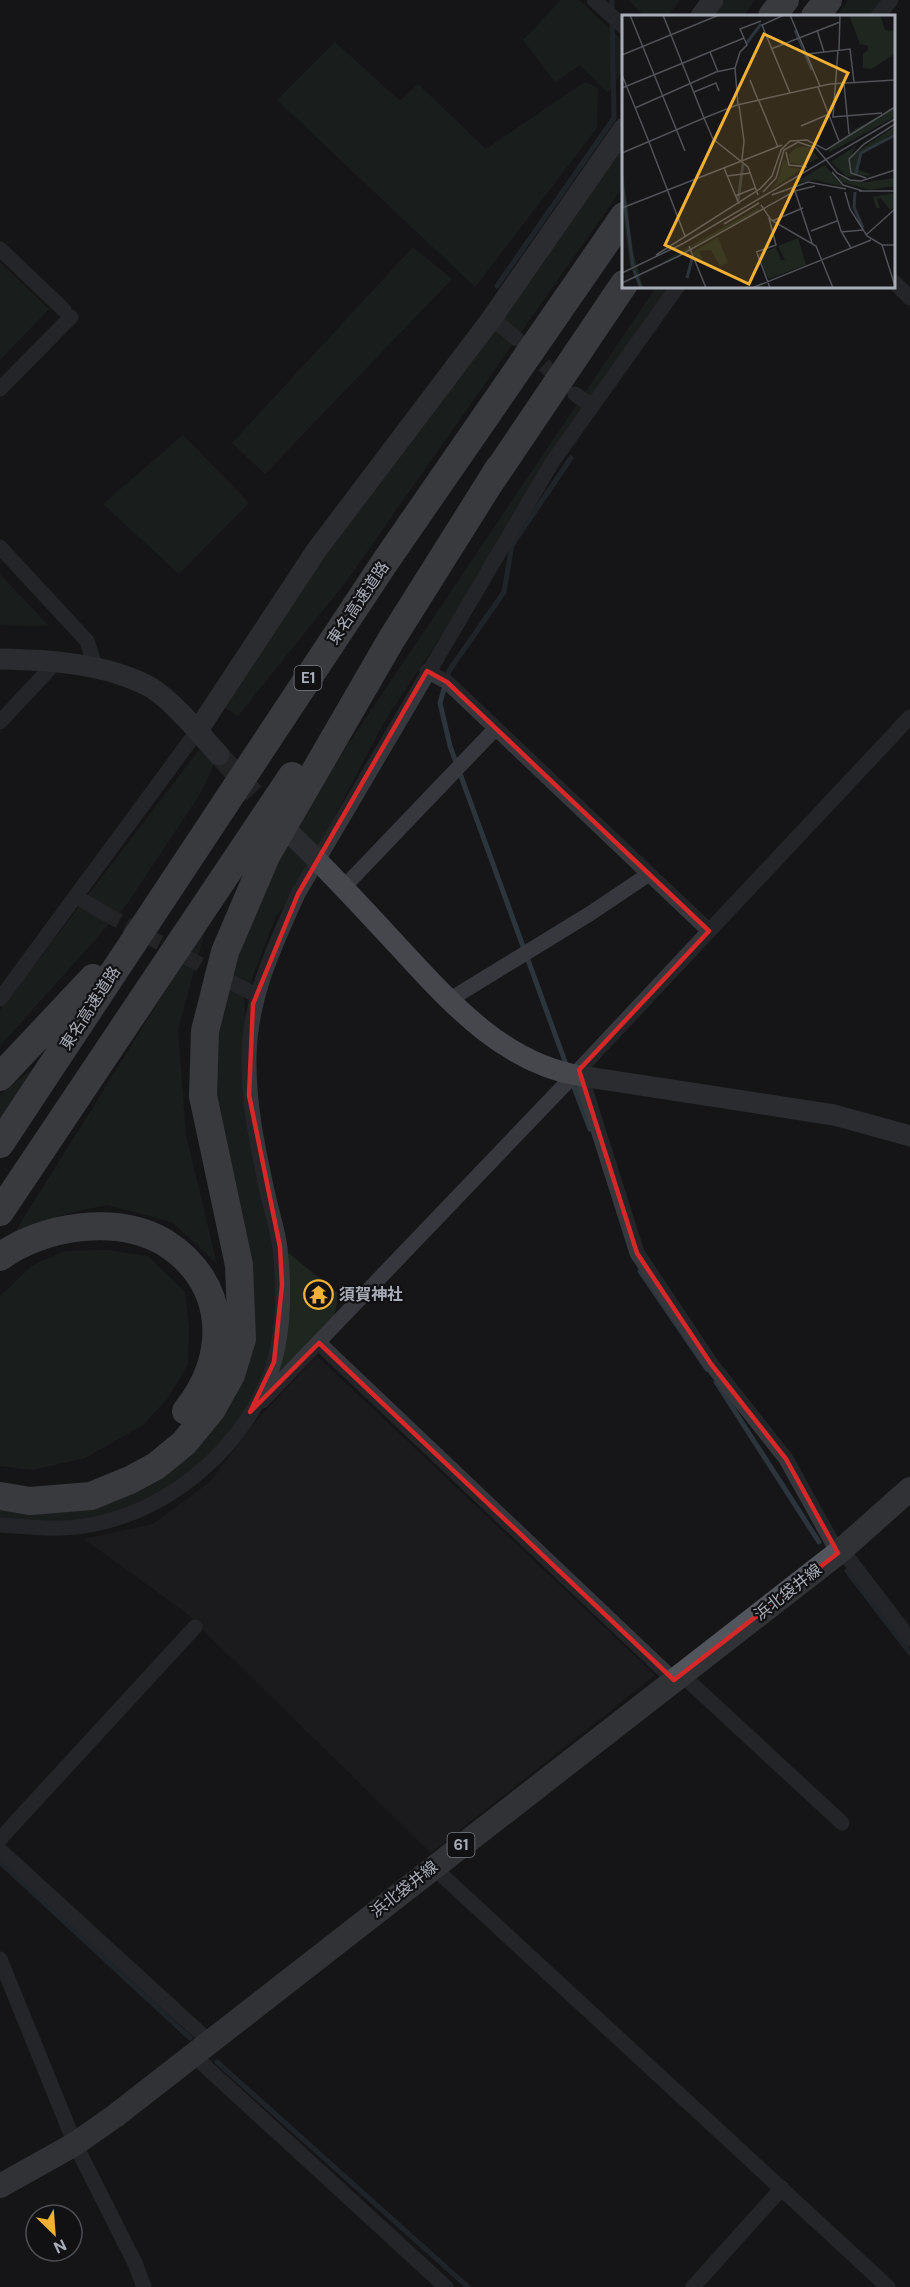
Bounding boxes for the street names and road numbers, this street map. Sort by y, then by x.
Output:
street label: 東名高速道路 [322,557,394,649]
road number: E1 [294,666,322,690]
street label: 東名高速道路 [55,962,125,1054]
street label: 浜北袋井線 [750,1559,826,1625]
road number: 61 [448,1833,474,1857]
street label: 浜北袋井線 [366,1856,442,1922]

